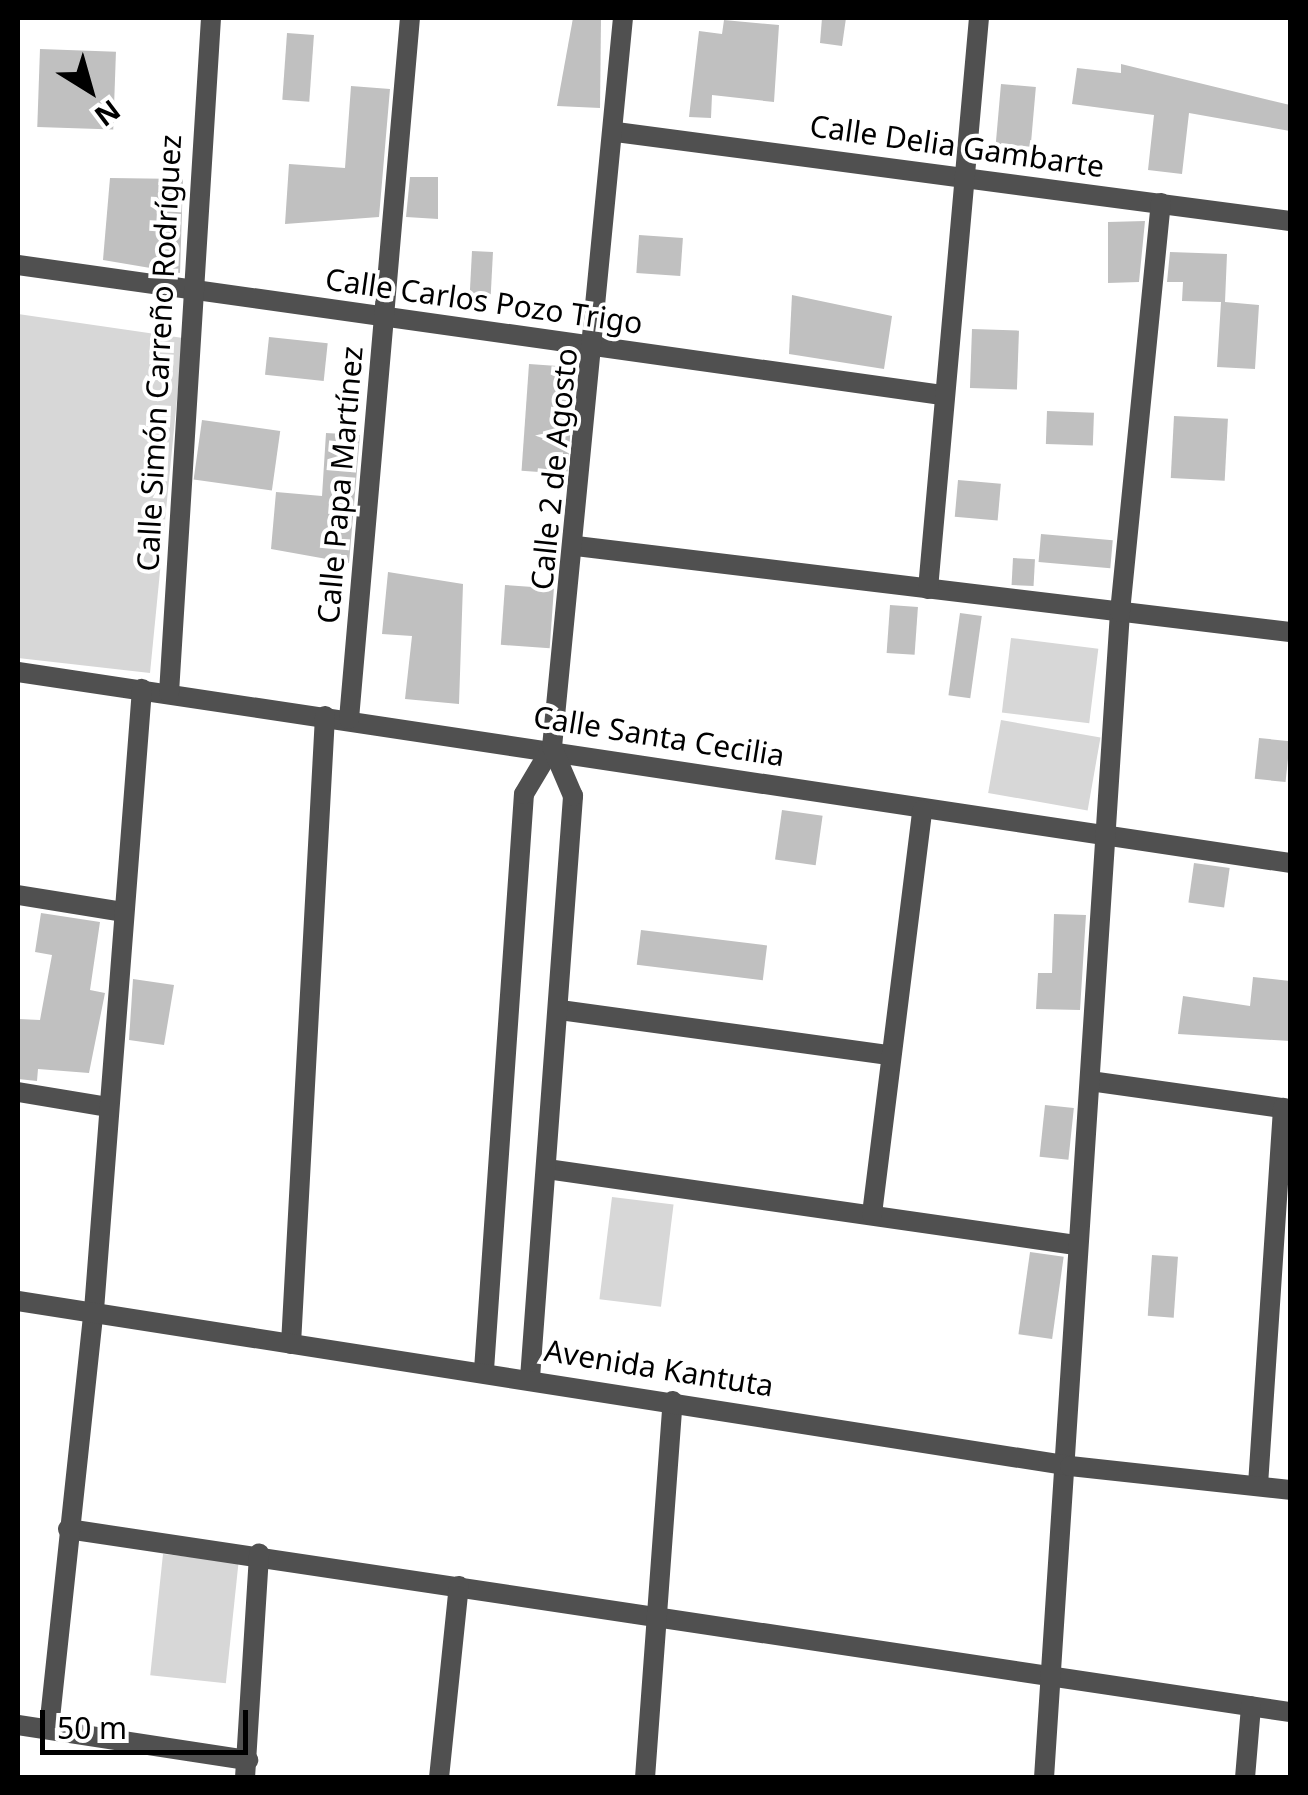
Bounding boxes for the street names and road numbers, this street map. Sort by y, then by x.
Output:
street label: Calle Delia Gambarte [807,108,1107,184]
street label: Calle Simón Carreño Rodríguez [130,134,188,572]
street label: Calle Carlos Pozo Trigo [323,261,645,341]
street label: Calle Papa Martínez [310,345,370,625]
street label: Calle 2 de Agosto [523,346,585,592]
street label: Calle Santa Cecilia [531,698,787,774]
street label: Avenida Kantuta [542,1332,776,1404]

